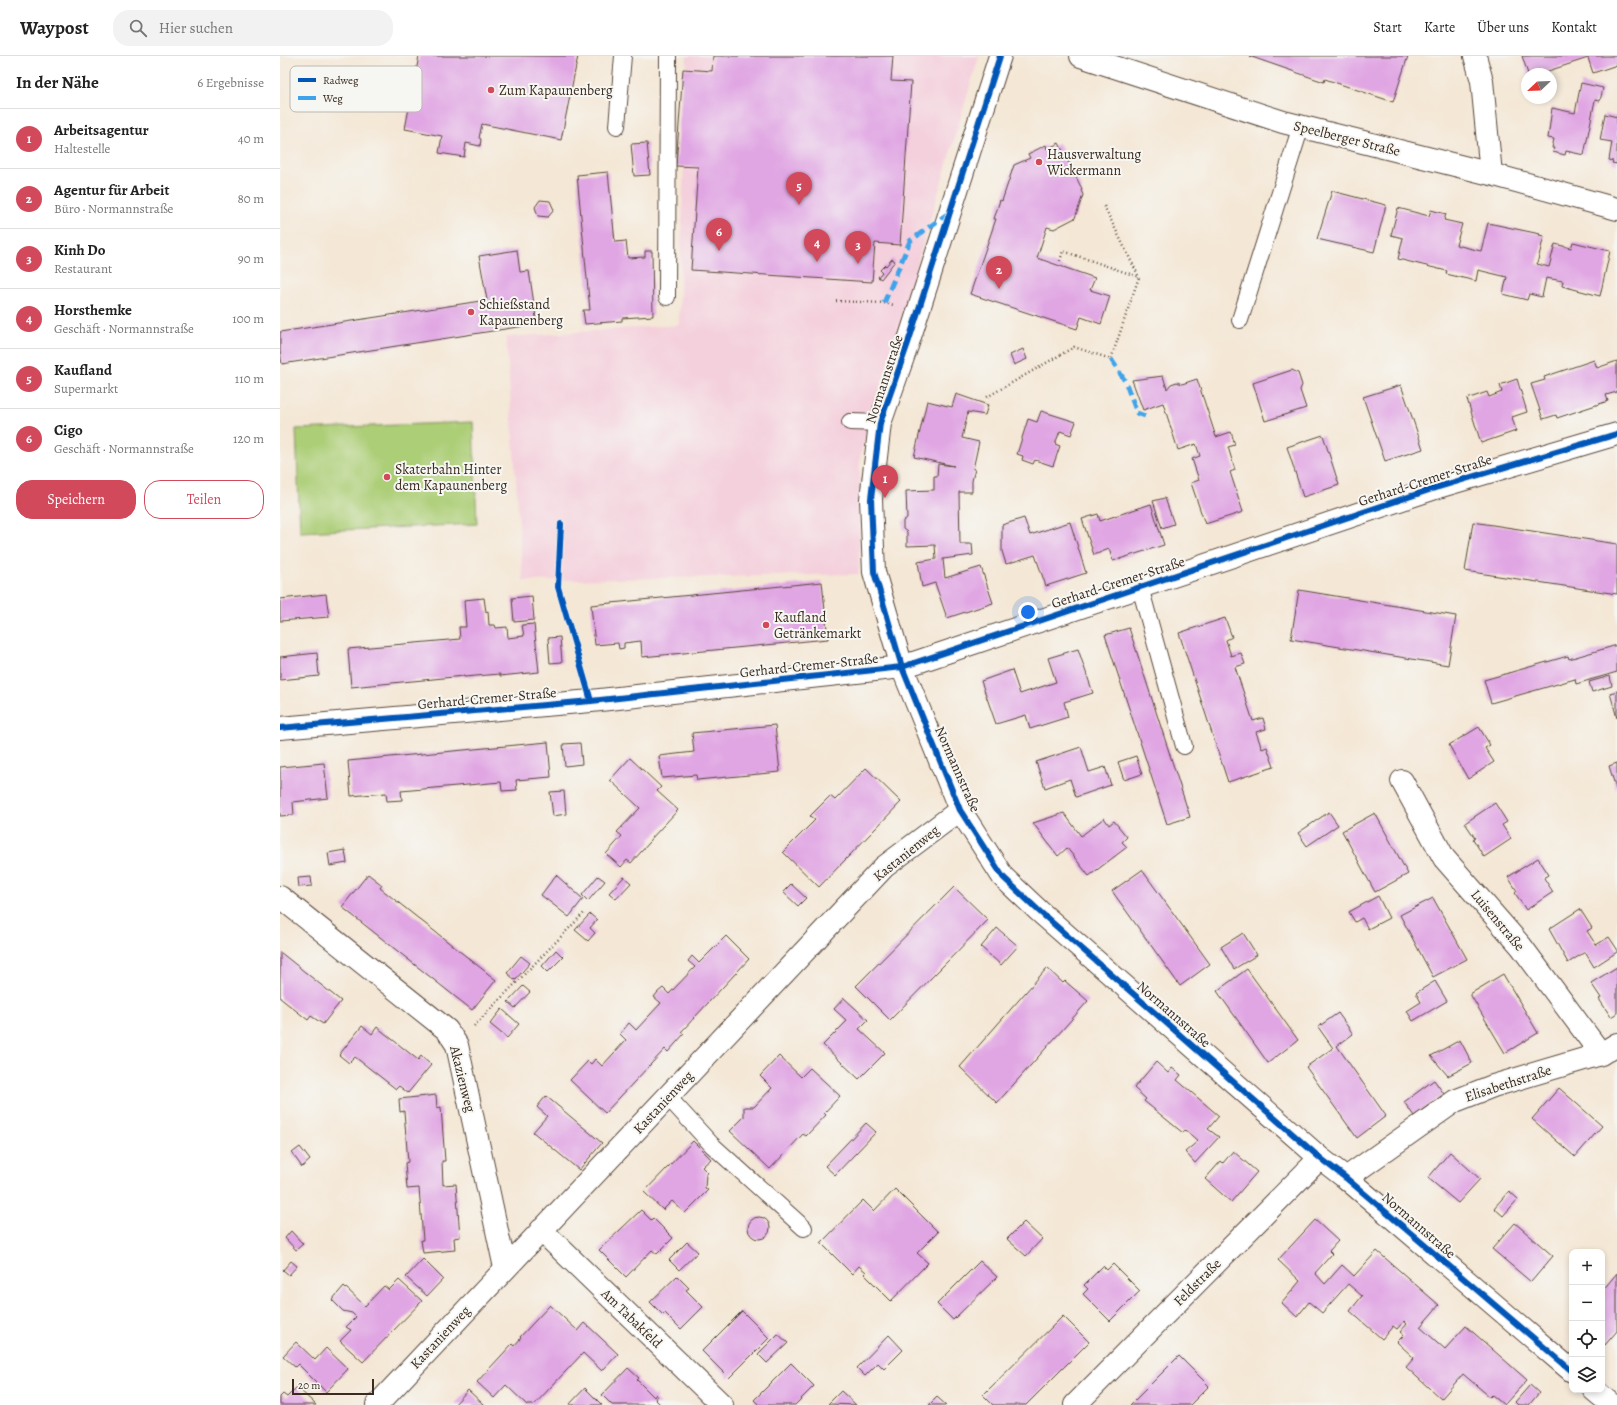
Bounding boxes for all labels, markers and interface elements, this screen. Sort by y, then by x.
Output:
search box [113,10,393,46]
text: Waypost [20,15,89,41]
icon: search [127,17,149,39]
text: Hier suchen [159,18,233,38]
text: Start [1373,18,1402,37]
text: Karte [1424,18,1455,37]
text: Über uns [1477,18,1529,37]
text: Kontakt [1551,18,1597,37]
legend [290,66,422,112]
north arrow [1521,68,1557,104]
text: In der Nähe [16,71,99,94]
text: Radweg [323,73,359,88]
text: 6 Ergebnisse [197,74,264,91]
place label: Zum Kapaunenberg [499,81,613,100]
marker: Zum Kapaunenberg [486,85,496,95]
text: Weg [322,91,343,106]
street label: Speelberger Straße [1292,116,1402,161]
text: Arbeitsagentur [54,120,149,140]
text: 1 [27,130,31,147]
text: 40 m [238,130,264,147]
text: Haltestelle [54,140,110,157]
place label: Hausverwaltung Wickermann [1046,145,1141,180]
marker: Hausverwaltung Wickermann [1034,157,1044,167]
pin: 5 [786,172,812,205]
text: Agentur für Arbeit [54,180,169,200]
text: 2 [26,190,32,207]
text: 80 m [237,190,264,207]
text: Büro · Normannstraße [54,200,173,217]
pin: 6 [706,218,732,251]
pin: 4 [804,229,830,262]
pin: 3 [845,231,871,264]
text: Kinh Do [54,240,105,260]
text: 3 [26,250,32,267]
text: 90 m [238,250,264,267]
pin: 2 [986,256,1012,289]
text: Restaurant [54,260,112,277]
place label: Schießstand Kapaunenberg [479,295,563,330]
text: Horsthemke [54,300,132,320]
marker: Schießstand Kapaunenberg [466,307,476,317]
text: 4 [26,310,32,327]
text: 100 m [232,310,264,327]
text: Geschäft · Normannstraße [54,320,194,337]
street label: Normannstraße [861,332,908,426]
text: Kaufland [54,360,112,380]
text: 5 [26,370,32,387]
text: 110 m [235,370,264,387]
text: Supermarkt [54,380,118,397]
text: Cigo [54,420,83,440]
text: 6 [26,430,32,447]
text: 120 m [233,430,264,447]
text: Geschäft · Normannstraße [54,440,194,457]
street label: Gerhard-Cremer-Straße [1356,450,1494,511]
place label: Skaterbahn Hinter dem Kapaunenberg [395,460,507,495]
pin: 1 [872,465,898,498]
marker: Skaterbahn Hinter dem Kapaunenberg [382,472,392,482]
button: Speichern [16,480,136,519]
button: Teilen [144,480,264,519]
street label: Gerhard-Cremer-Straße [1049,552,1187,613]
your location [1018,602,1038,622]
place label: Kaufland Getränkemarkt [774,608,862,643]
marker: Kaufland Getränkemarkt [761,620,771,630]
street label: Gerhard-Cremer-Straße [739,649,879,682]
street label: Gerhard-Cremer-Straße [417,683,557,714]
street label: Normannstraße [930,723,985,815]
street label: Kastanienweg [869,821,943,886]
street label: Luisenstraße [1466,886,1529,955]
street label: Normannstraße [1133,977,1215,1052]
street label: Akazienweg [445,1043,480,1114]
street label: Elisabethstraße [1463,1061,1554,1106]
street label: Kastanienweg [629,1067,698,1138]
street label: Normannstraße [1378,1188,1460,1263]
map controls [1569,1249,1605,1393]
button: + [1569,1249,1605,1285]
street label: Feldstraße [1169,1254,1225,1310]
street label: Am Tabakfeld [596,1284,667,1353]
button: − [1569,1285,1605,1321]
street label: Kastanienweg [406,1302,475,1373]
button: locate [1569,1321,1605,1357]
button: layers [1569,1357,1605,1393]
scale bar [292,1377,374,1396]
text: 20 m [298,1378,320,1393]

